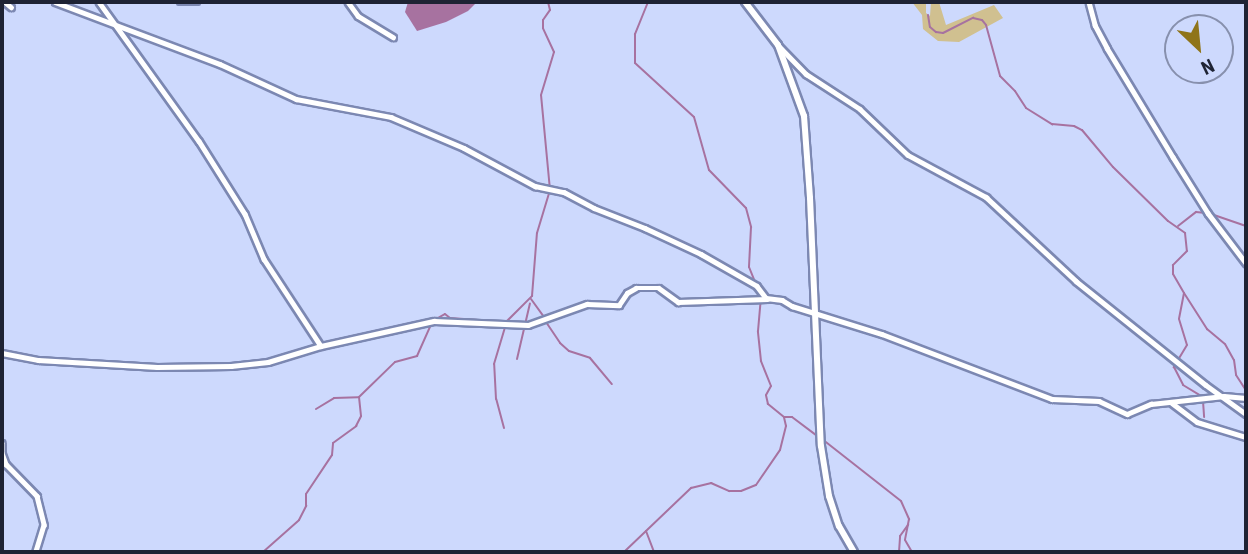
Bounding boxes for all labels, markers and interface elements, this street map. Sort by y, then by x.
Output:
north arrow [1164,14,1234,84]
text: N [1197,54,1218,79]

